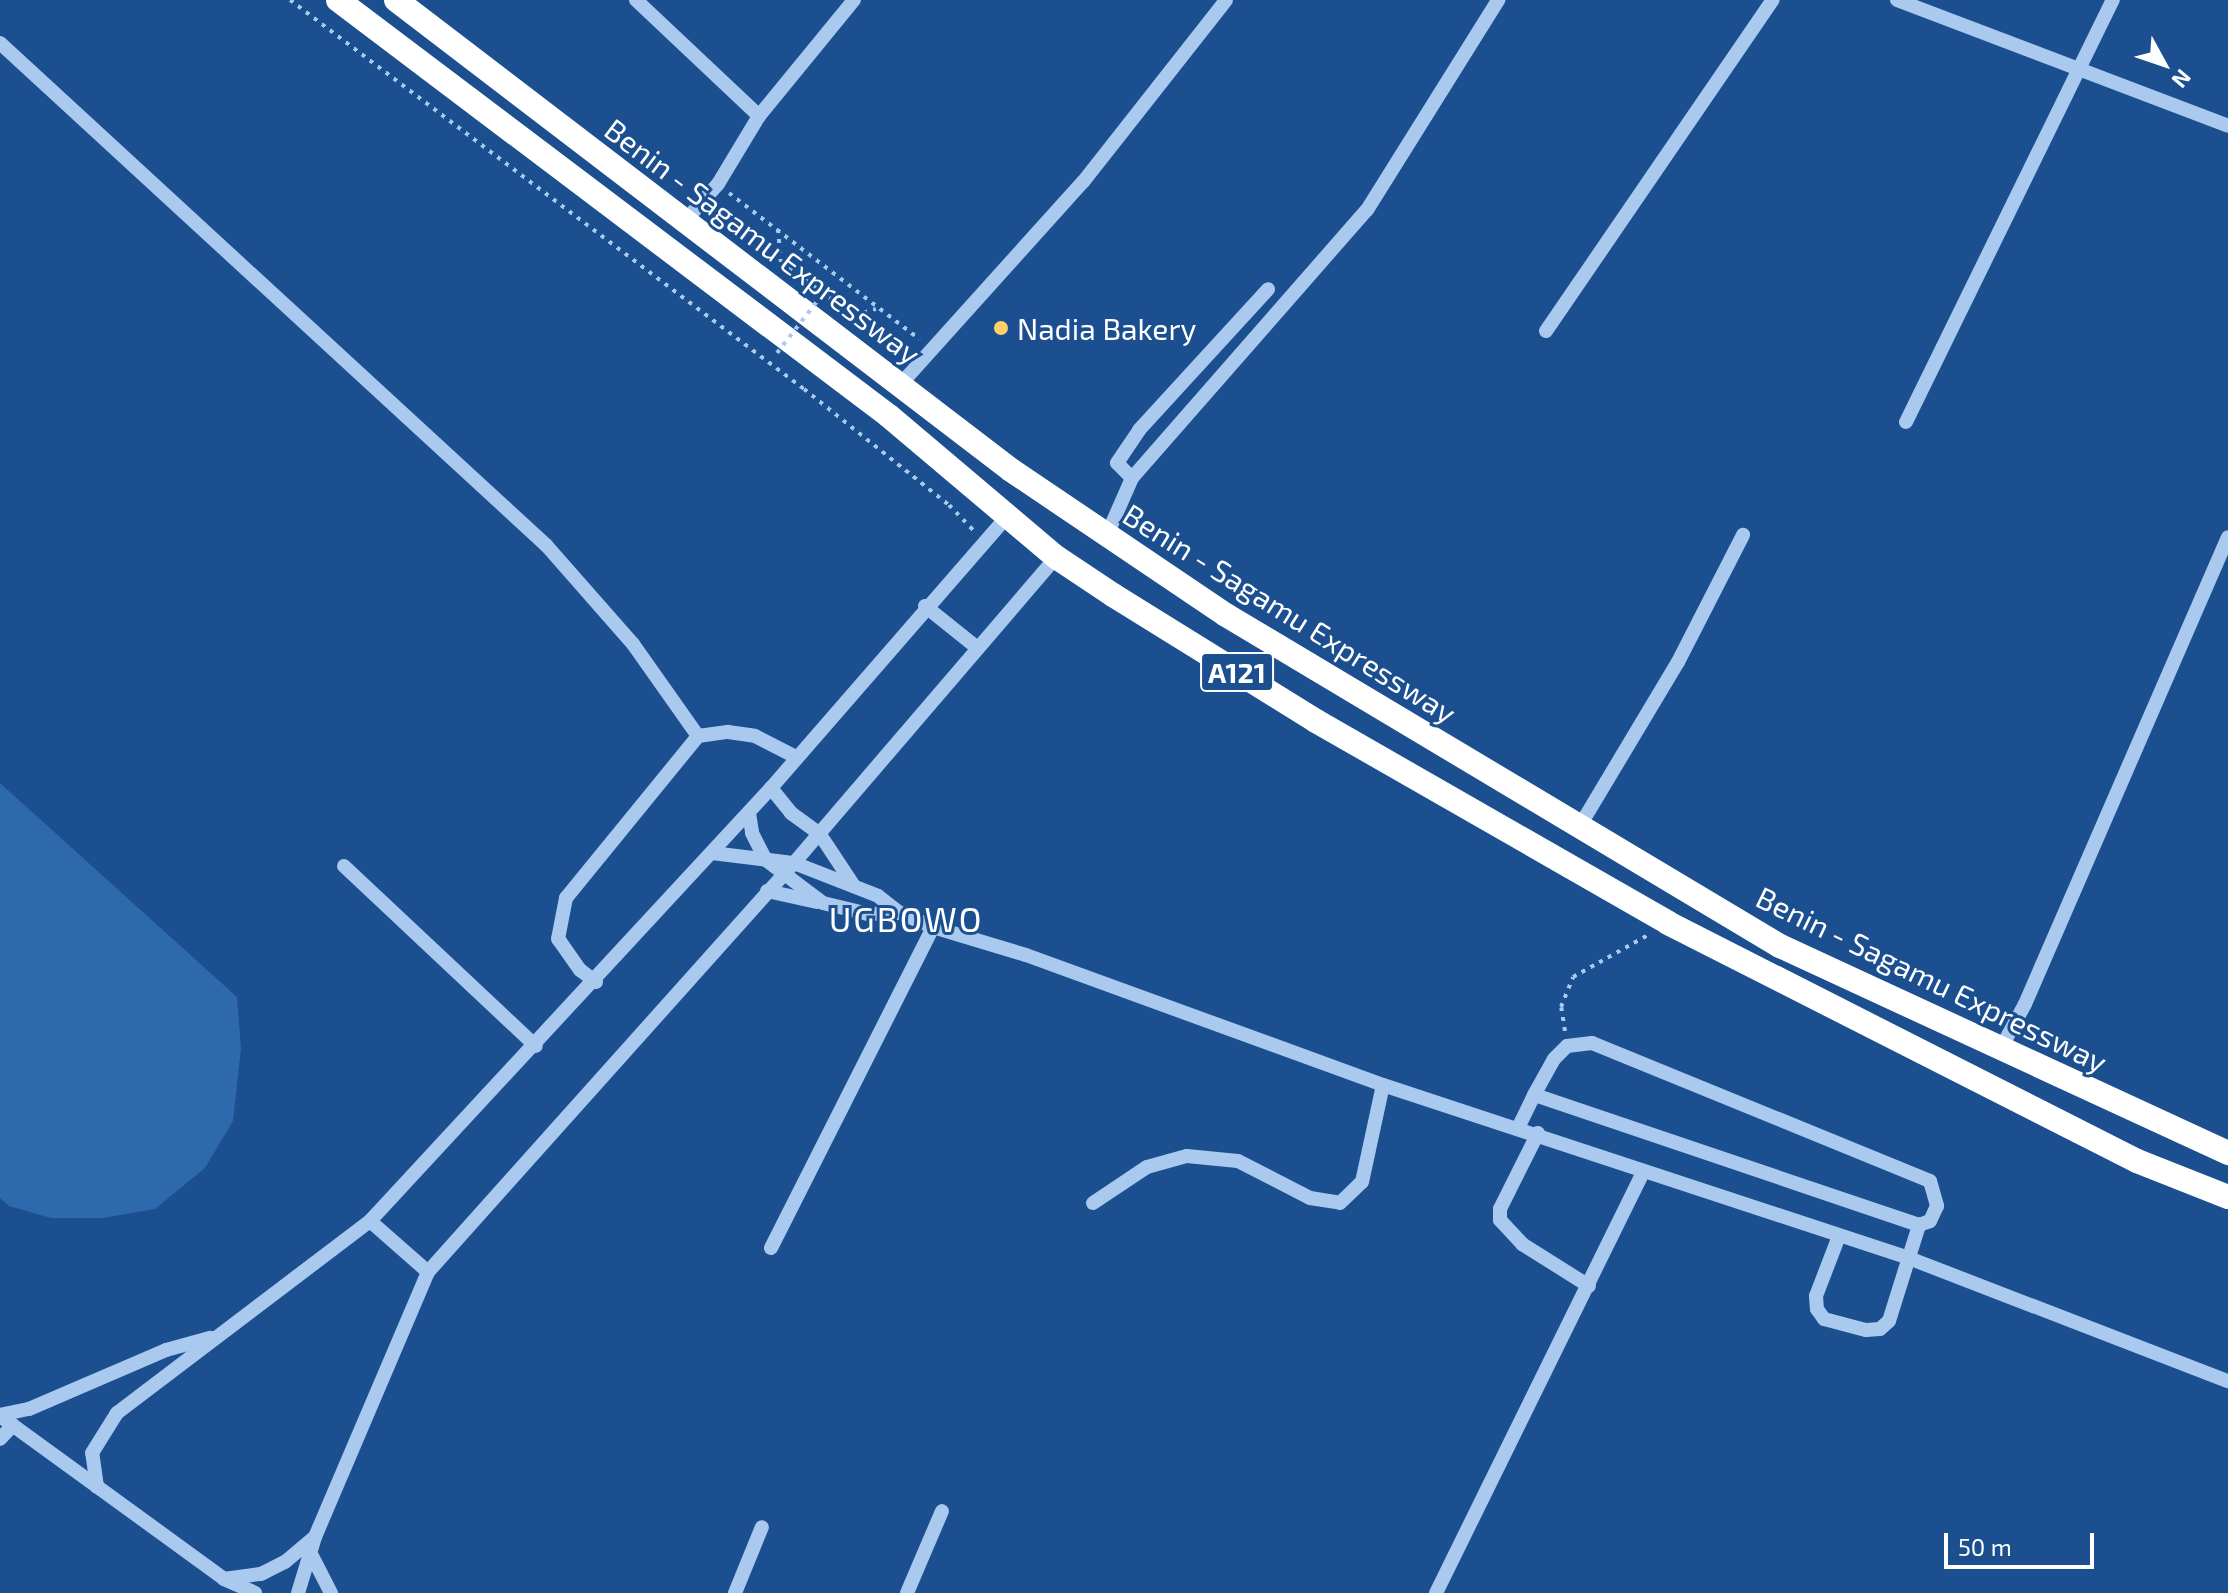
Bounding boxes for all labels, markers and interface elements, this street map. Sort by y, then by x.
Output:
north arrow [2124,24,2204,104]
text: N [2167,65,2197,94]
street label: Benin - Sagamu Expressway [598,111,928,371]
place label: Nadia Bakery [1017,310,1196,346]
marker: Nadia Bakery [992,319,1010,337]
street label: Benin - Sagamu Expressway [1117,496,1463,730]
road number: A121 [1199,648,1275,696]
street label: Benin - Sagamu Expressway [1751,878,2113,1080]
district label: UGBOWO [829,899,983,939]
scale bar [1948,1517,2098,1567]
text: 50 m [1958,1532,2012,1561]

